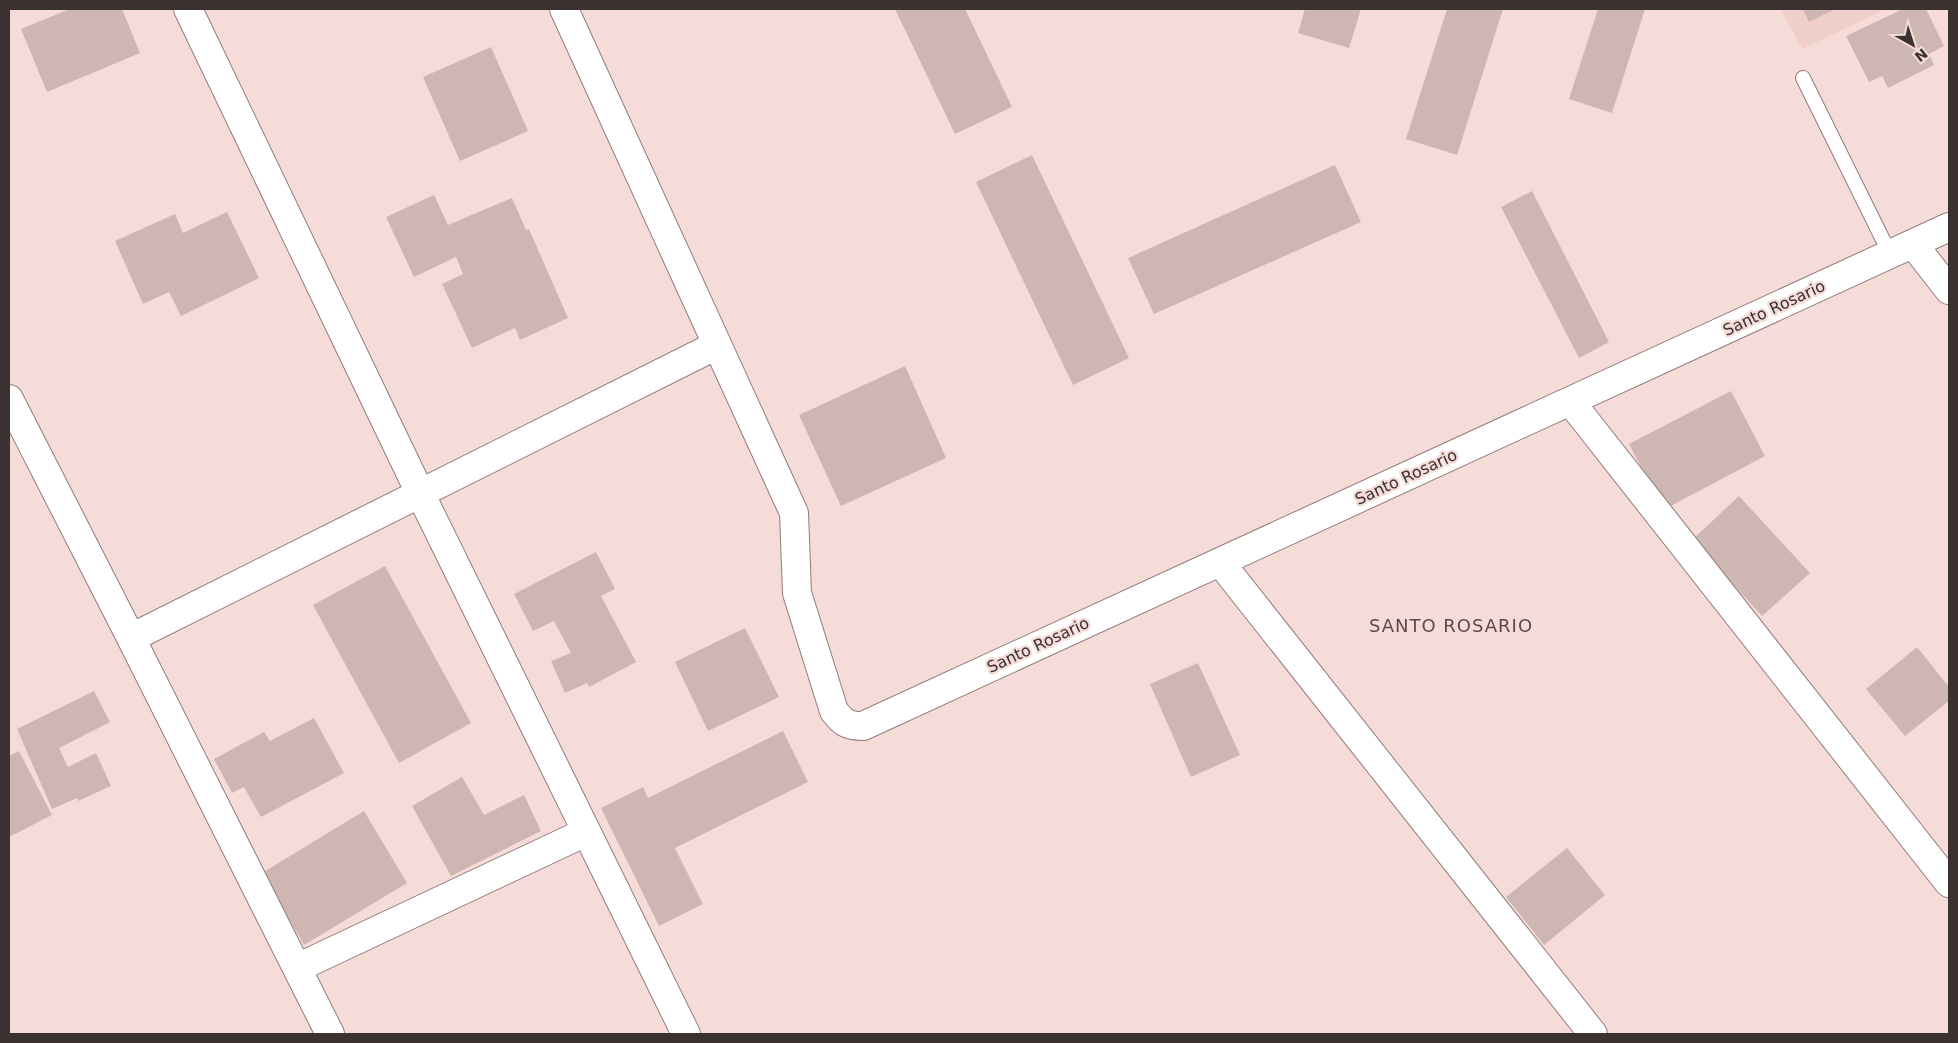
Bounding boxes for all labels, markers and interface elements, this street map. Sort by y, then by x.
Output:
north arrow [1888,20,1938,70]
text: N [1912,45,1931,65]
street label: Santo Rosario [1720,276,1828,340]
street label: Santo Rosario [1352,445,1460,509]
street label: Santo Rosario [984,613,1092,677]
district label: SANTO ROSARIO [1369,615,1533,636]

